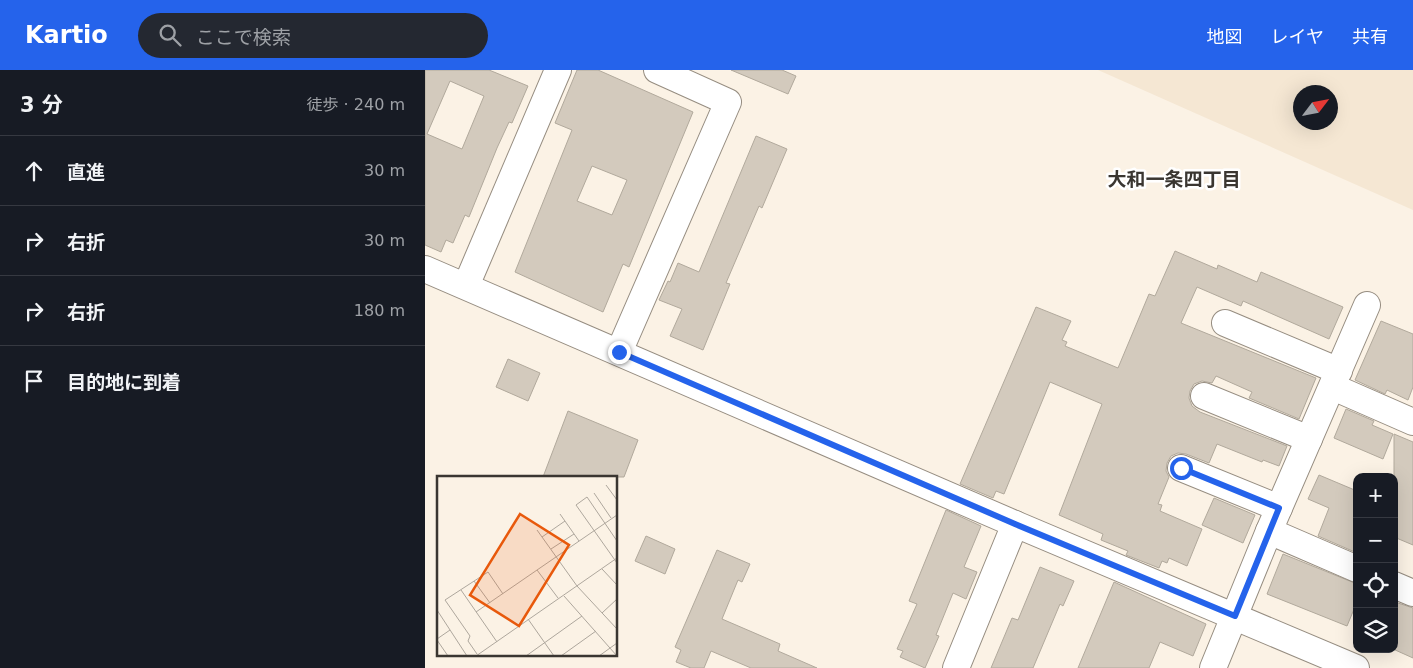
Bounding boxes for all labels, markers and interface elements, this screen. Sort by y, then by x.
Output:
search box [138,13,488,58]
text: Kartio [25,21,108,49]
icon: search [156,21,184,49]
text: ここで検索 [196,26,291,48]
text: 地図 [1207,26,1243,47]
text: レイヤ [1271,26,1324,47]
text: 共有 [1352,26,1388,47]
north arrow [1293,85,1338,130]
text: 3 分 [20,93,63,117]
text: 徒歩 · 240 m [307,95,405,114]
icon: ahead [20,157,48,185]
text: 直進 [67,161,105,183]
text: 30 m [364,161,405,180]
district label: 大和一条四丁目 [1107,168,1241,190]
icon: right [20,227,48,255]
text: 右折 [67,231,105,253]
text: 30 m [364,231,405,250]
icon: right [20,297,48,325]
text: 右折 [67,301,105,323]
text: 180 m [354,301,405,320]
route end [608,341,631,364]
icon: arrive [20,367,48,395]
text: 目的地に到着 [67,371,181,393]
route start [1170,457,1193,480]
map controls [1353,473,1398,653]
button: + [1353,473,1398,518]
inset map [437,476,617,656]
button: − [1353,518,1398,563]
button: locate [1353,563,1398,608]
button: layers [1353,608,1398,653]

